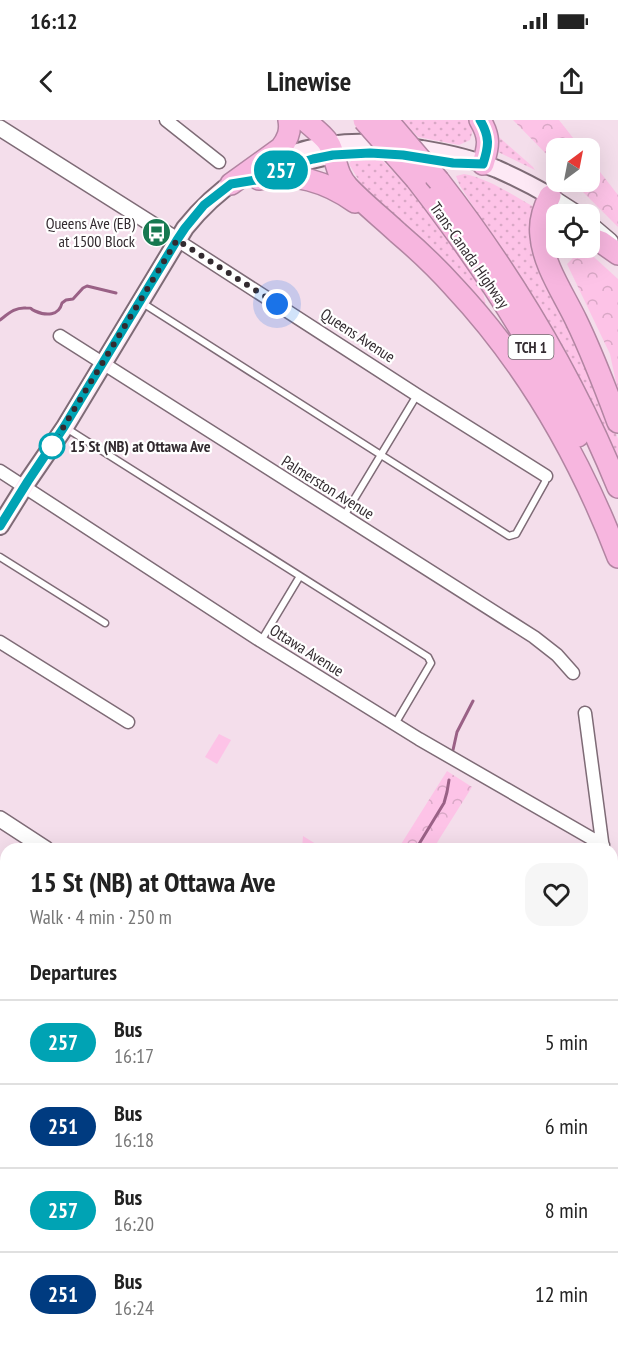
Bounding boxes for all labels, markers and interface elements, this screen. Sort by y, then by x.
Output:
text: 16:12 [30,7,78,35]
text: Linewise [267,64,351,98]
icon: back [30,65,63,98]
icon: share [555,65,588,98]
north arrow [546,138,600,192]
map controls [546,138,600,258]
line badge: 257 [246,151,316,190]
text: 257 [266,157,296,184]
street label: Trans-Canada Highway [426,198,514,312]
button: locate [546,204,600,258]
place label: Queens Ave (EB) at 1500 Block [46,213,136,251]
bus stop icon: Queens Ave (EB) at 1500 Block [140,216,172,248]
your location [262,289,292,319]
street label: Queens Avenue [317,304,399,366]
road number: TCH 1 [508,335,554,359]
marker: 15 St (NB) at Ottawa Ave [39,433,65,459]
place label: 15 St (NB) at Ottawa Ave [70,436,211,456]
street label: Palmerston Avenue [278,451,378,523]
street label: Ottawa Avenue [266,619,348,681]
text: 15 St (NB) at Ottawa Ave [30,863,276,900]
button: heart [525,863,588,926]
text: Walk · 4 min · 250 m [30,904,172,930]
text: Departures [30,958,117,986]
text: Bus [114,1015,142,1043]
text: 5 min [545,1028,588,1056]
text: 257 [48,1029,78,1056]
text: 16:17 [114,1043,154,1069]
text: Bus [114,1099,142,1127]
text: 6 min [545,1112,588,1140]
text: 251 [48,1113,78,1140]
text: 16:18 [114,1127,154,1153]
text: Bus [114,1183,142,1211]
text: 8 min [545,1196,588,1224]
text: 257 [48,1197,78,1224]
text: 16:20 [114,1211,154,1237]
text: Bus [114,1267,142,1295]
text: 12 min [535,1280,588,1308]
text: 251 [48,1281,78,1308]
text: 16:24 [114,1295,154,1321]

